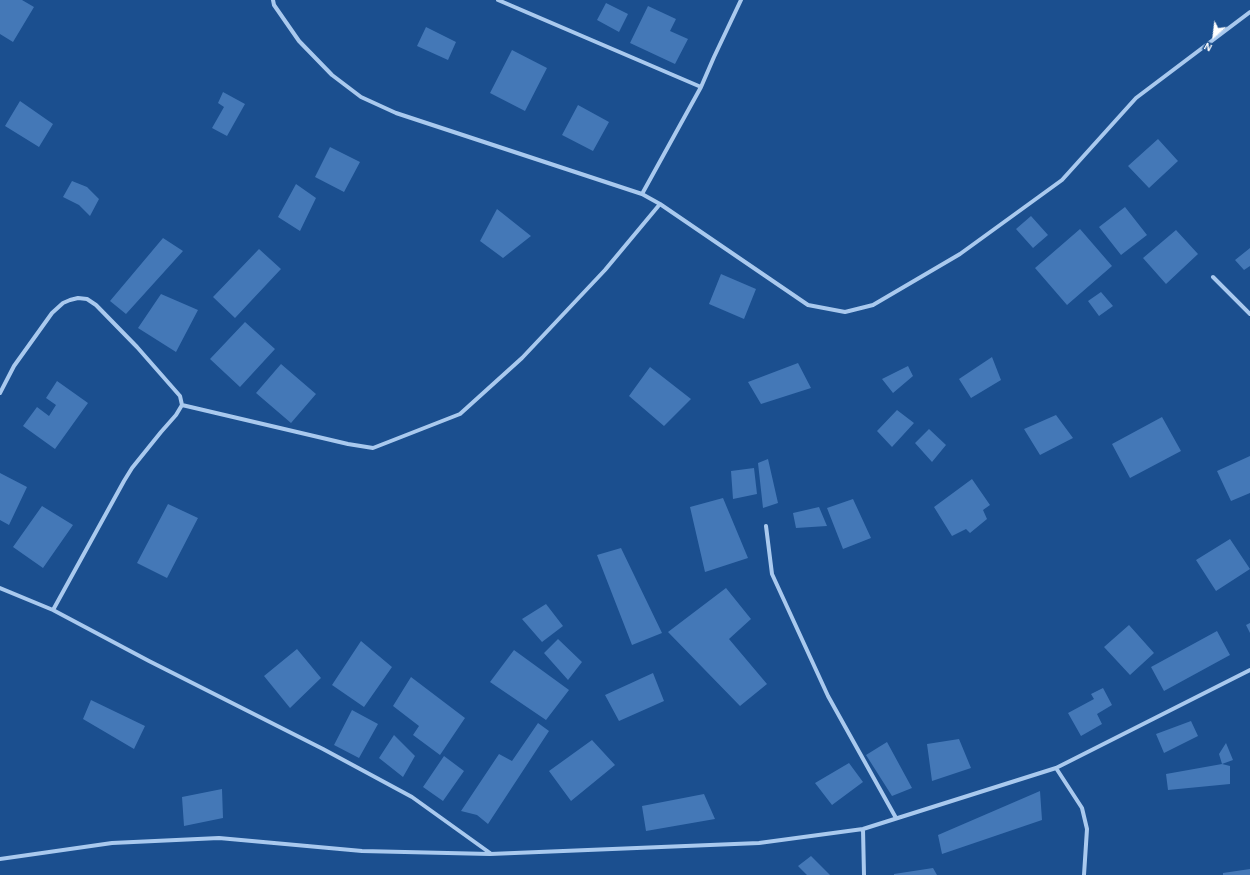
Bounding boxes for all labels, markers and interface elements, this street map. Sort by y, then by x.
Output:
north arrow [1194,16,1234,56]
text: N [1202,40,1214,54]

